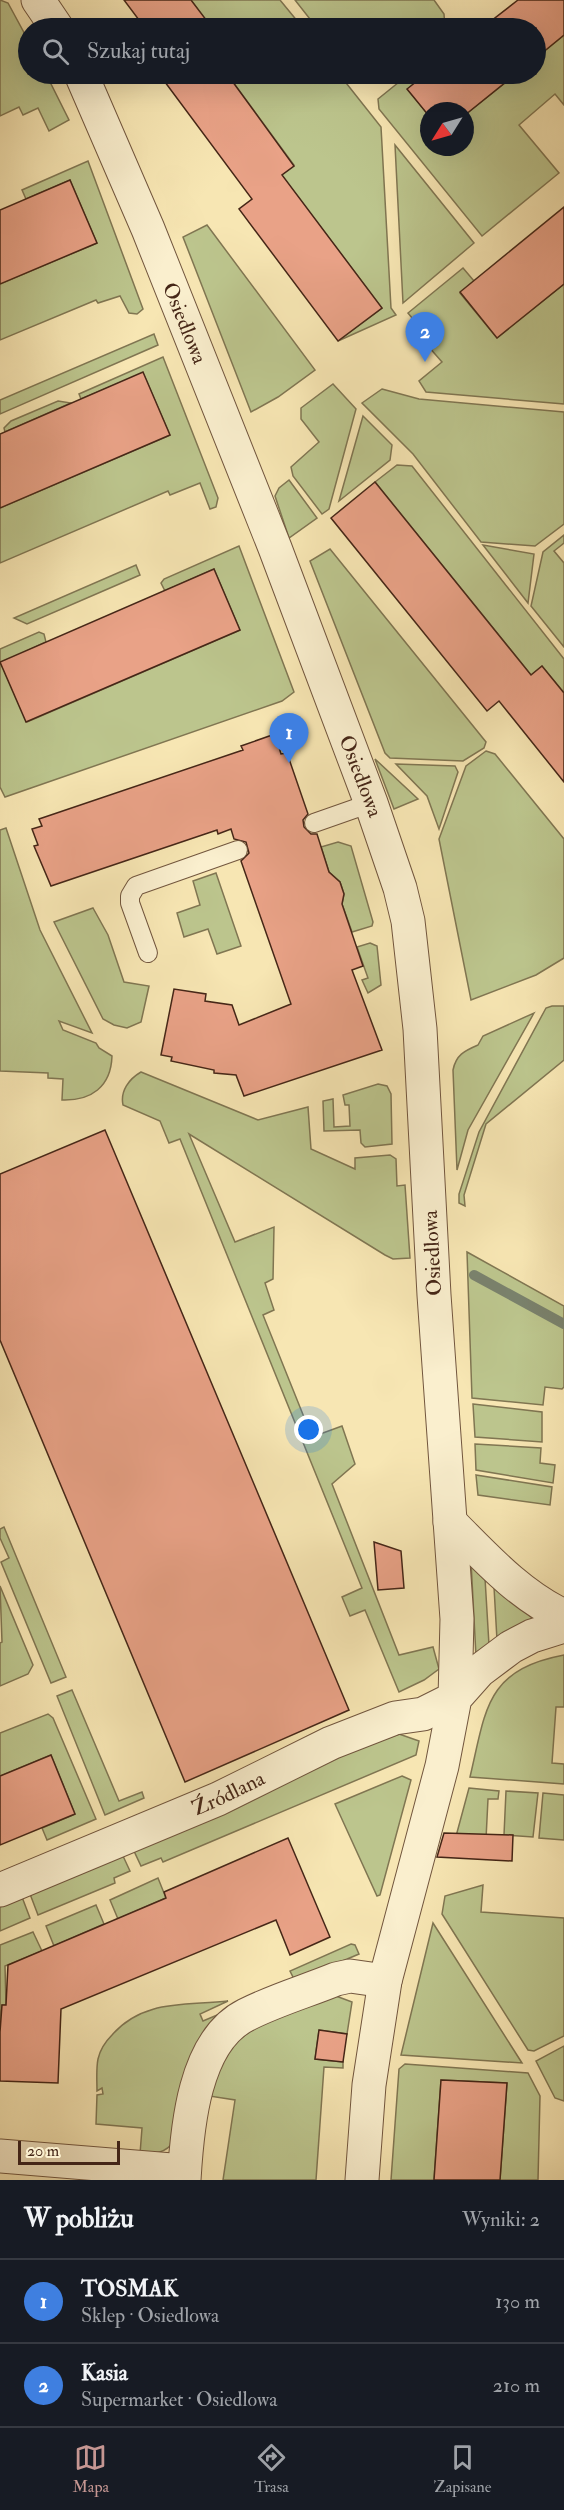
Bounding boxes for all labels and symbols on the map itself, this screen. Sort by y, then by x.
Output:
north arrow [420,102,474,156]
street label: Osiedlowa [156,278,213,368]
pin: 2 [406,312,444,362]
pin: 1 [270,714,308,763]
street label: Osiedlowa [333,731,389,821]
street label: Osiedlowa [417,1209,448,1296]
your location [294,1415,323,1444]
street label: Źródlana [188,1765,270,1822]
scale bar [18,2138,120,2166]

